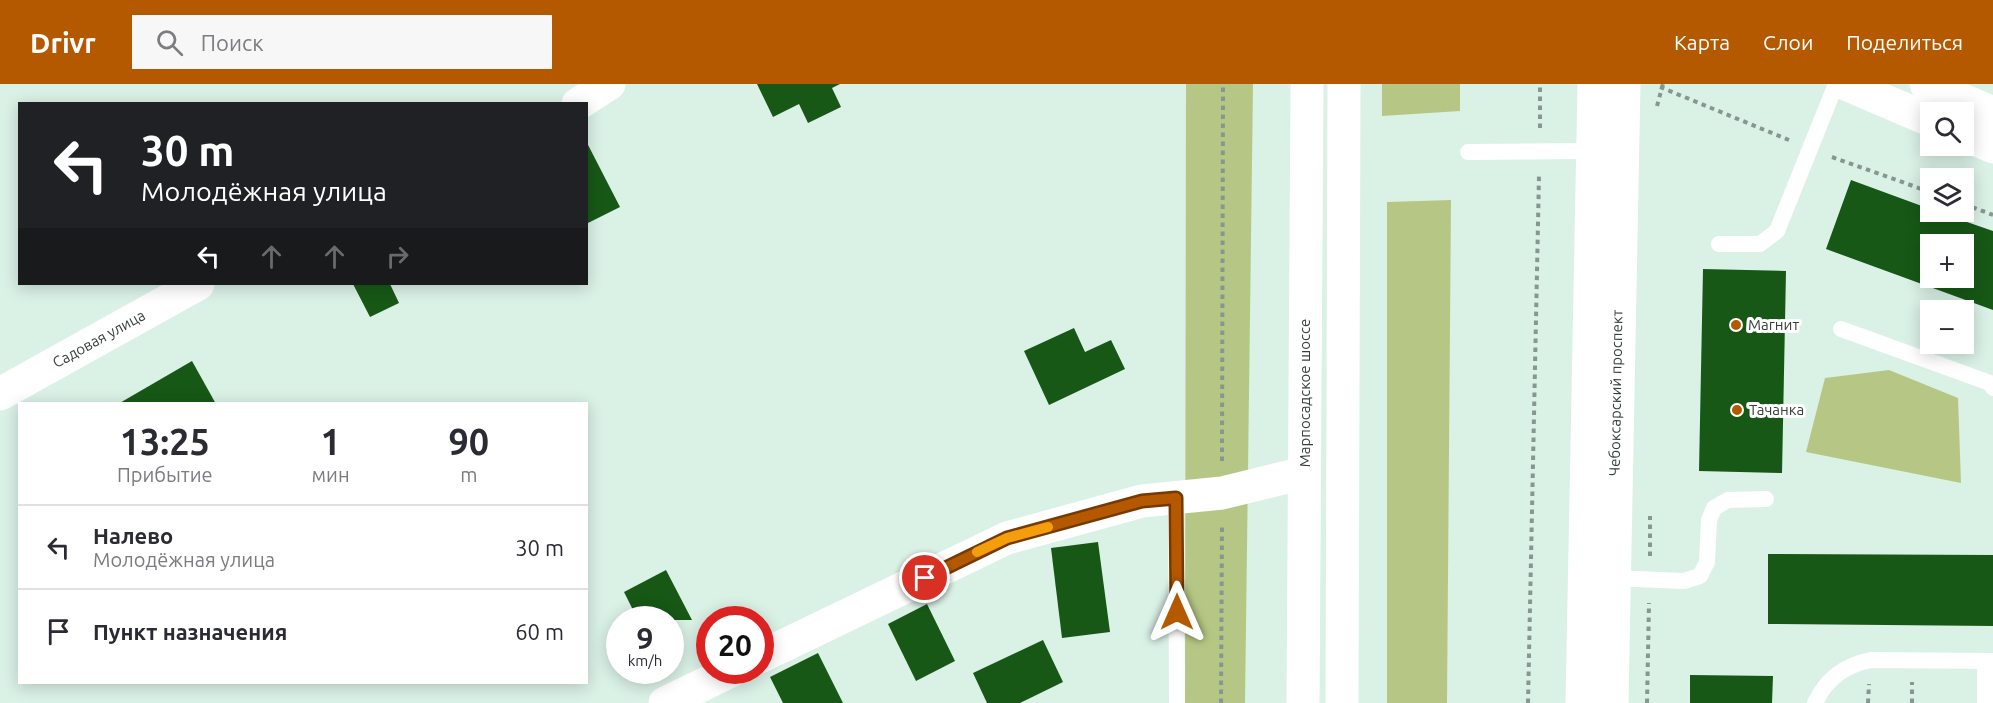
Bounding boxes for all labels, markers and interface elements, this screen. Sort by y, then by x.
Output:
search box [132,15,552,69]
icon: search [153,26,186,59]
text: Drivr [30,27,96,58]
text: Поиск [201,30,263,55]
text: Карта [1674,30,1730,54]
text: Слои [1763,30,1813,54]
text: Поделиться [1846,30,1963,54]
map controls [1920,102,1974,354]
button: search [1920,102,1974,156]
icon: left [42,126,120,204]
text: 30 m [141,127,235,174]
button: layers [1920,168,1974,222]
text: Молодёжная улица [141,176,387,206]
button: + [1920,234,1974,288]
icon: left [192,240,225,273]
icon: ahead [255,240,288,273]
icon: ahead [318,240,351,273]
icon: right [381,240,414,273]
button: − [1920,300,1974,354]
street label: Садовая улица [50,306,148,371]
street label: Чебоксарский проспект [1606,309,1625,476]
place label: Магнит [1748,316,1799,333]
marker: Магнит [1729,318,1743,332]
street label: Марпосадское шоссе [1296,319,1313,467]
place label: Тачанка [1749,401,1804,418]
marker: Тачанка [1730,403,1744,417]
text: 13:25 [120,421,210,462]
text: 1 [320,421,341,462]
text: 90 [448,421,489,462]
text: Прибытие [117,463,213,486]
text: мин [312,463,350,486]
text: m [460,463,477,486]
text: Налево [93,523,173,548]
icon: left [42,531,75,564]
text: 30 m [515,535,564,560]
text: Молодёжная улица [93,548,275,571]
pin [899,552,950,603]
icon: arrive [908,561,941,594]
position arrow [1145,580,1209,644]
speed limit sign: 20 [696,606,774,684]
icon: arrive [42,615,75,648]
text: Пункт назначения [93,619,287,644]
text: 60 m [515,619,564,644]
text: 9 [637,621,653,655]
text: km/h [628,652,662,669]

